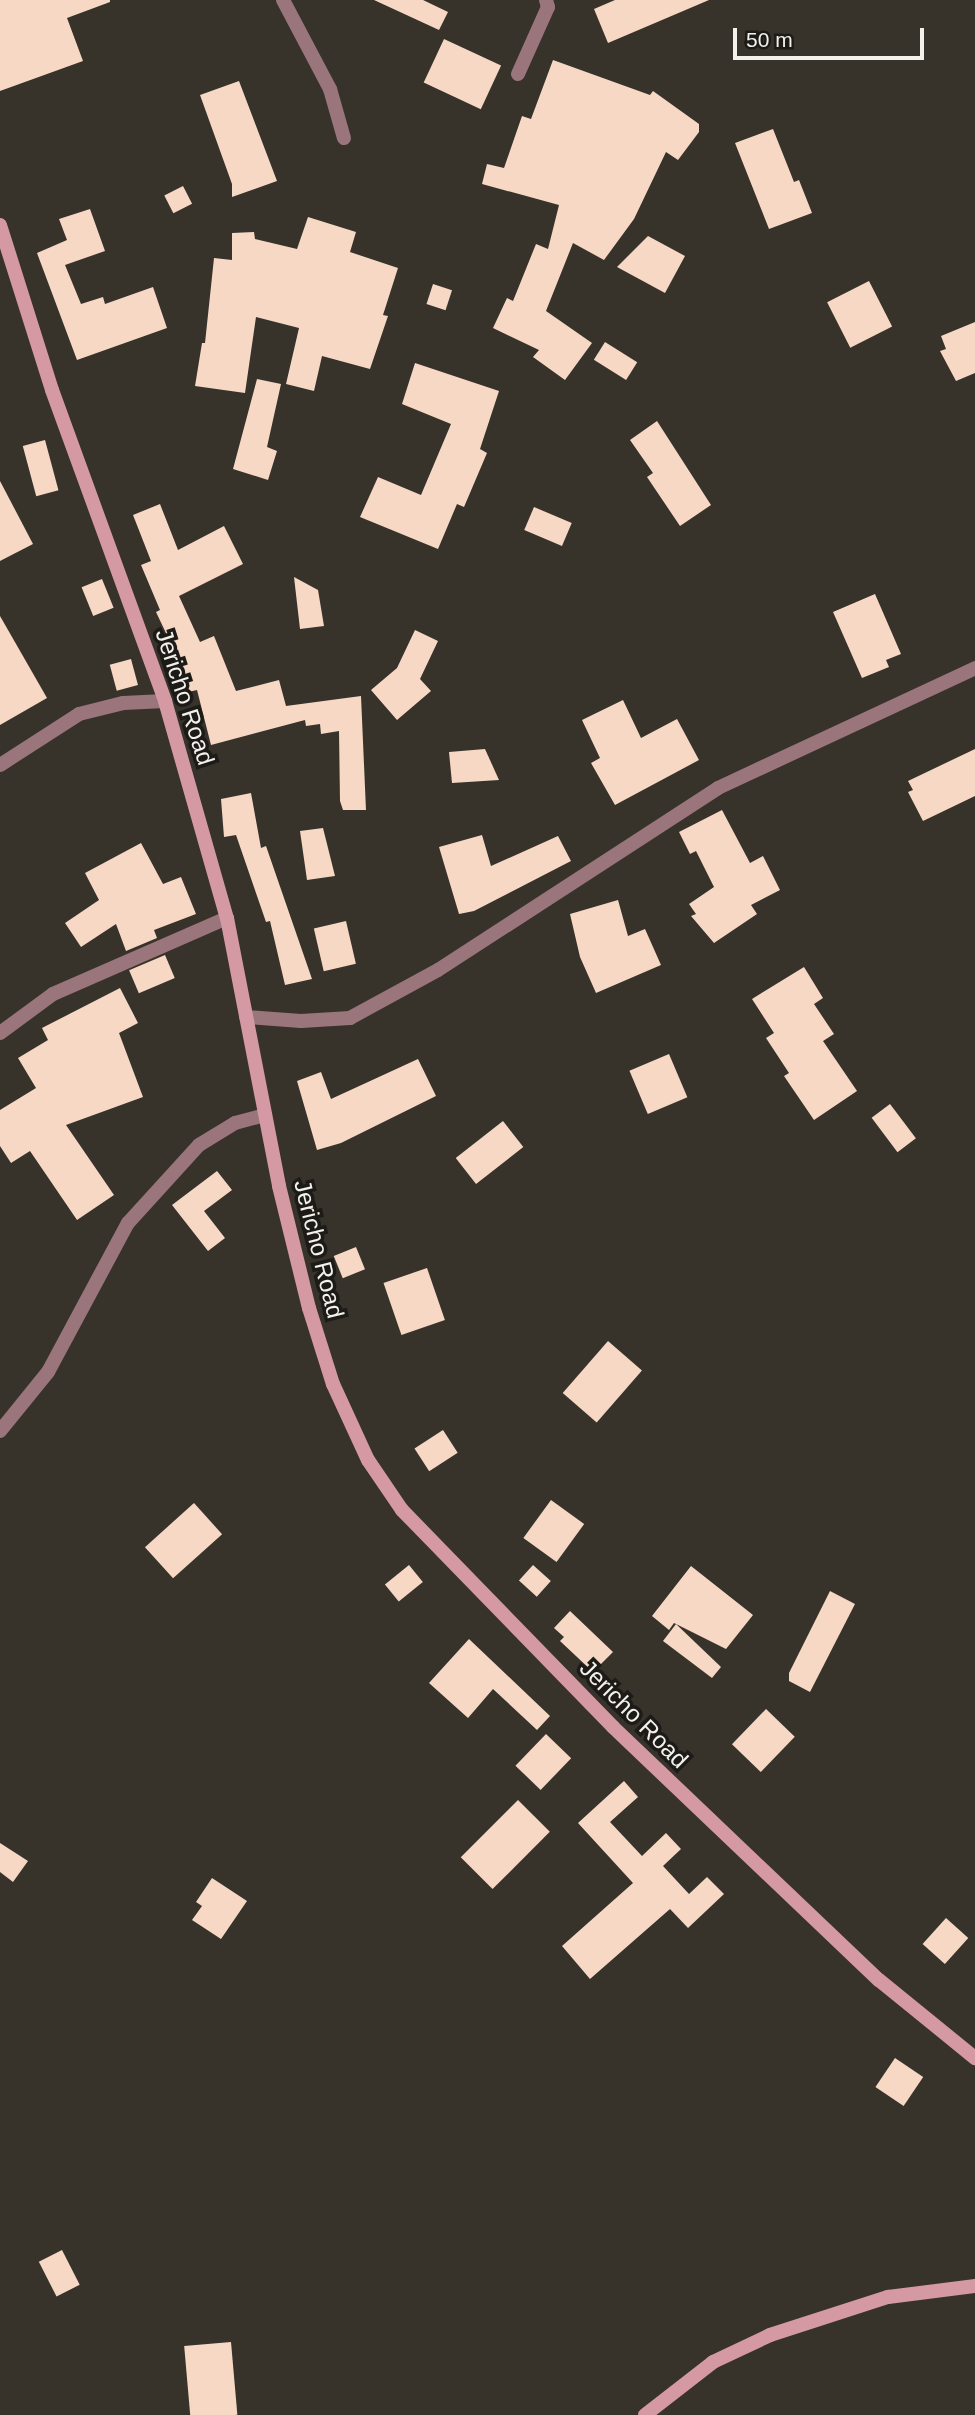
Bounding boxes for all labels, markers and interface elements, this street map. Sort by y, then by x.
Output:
scale bar [737,14,928,58]
text: 50 m [746,28,793,51]
street label: Jericho Road [149,625,221,769]
street label: Jericho Road [288,1177,350,1321]
street label: Jericho Road [574,1654,694,1774]

